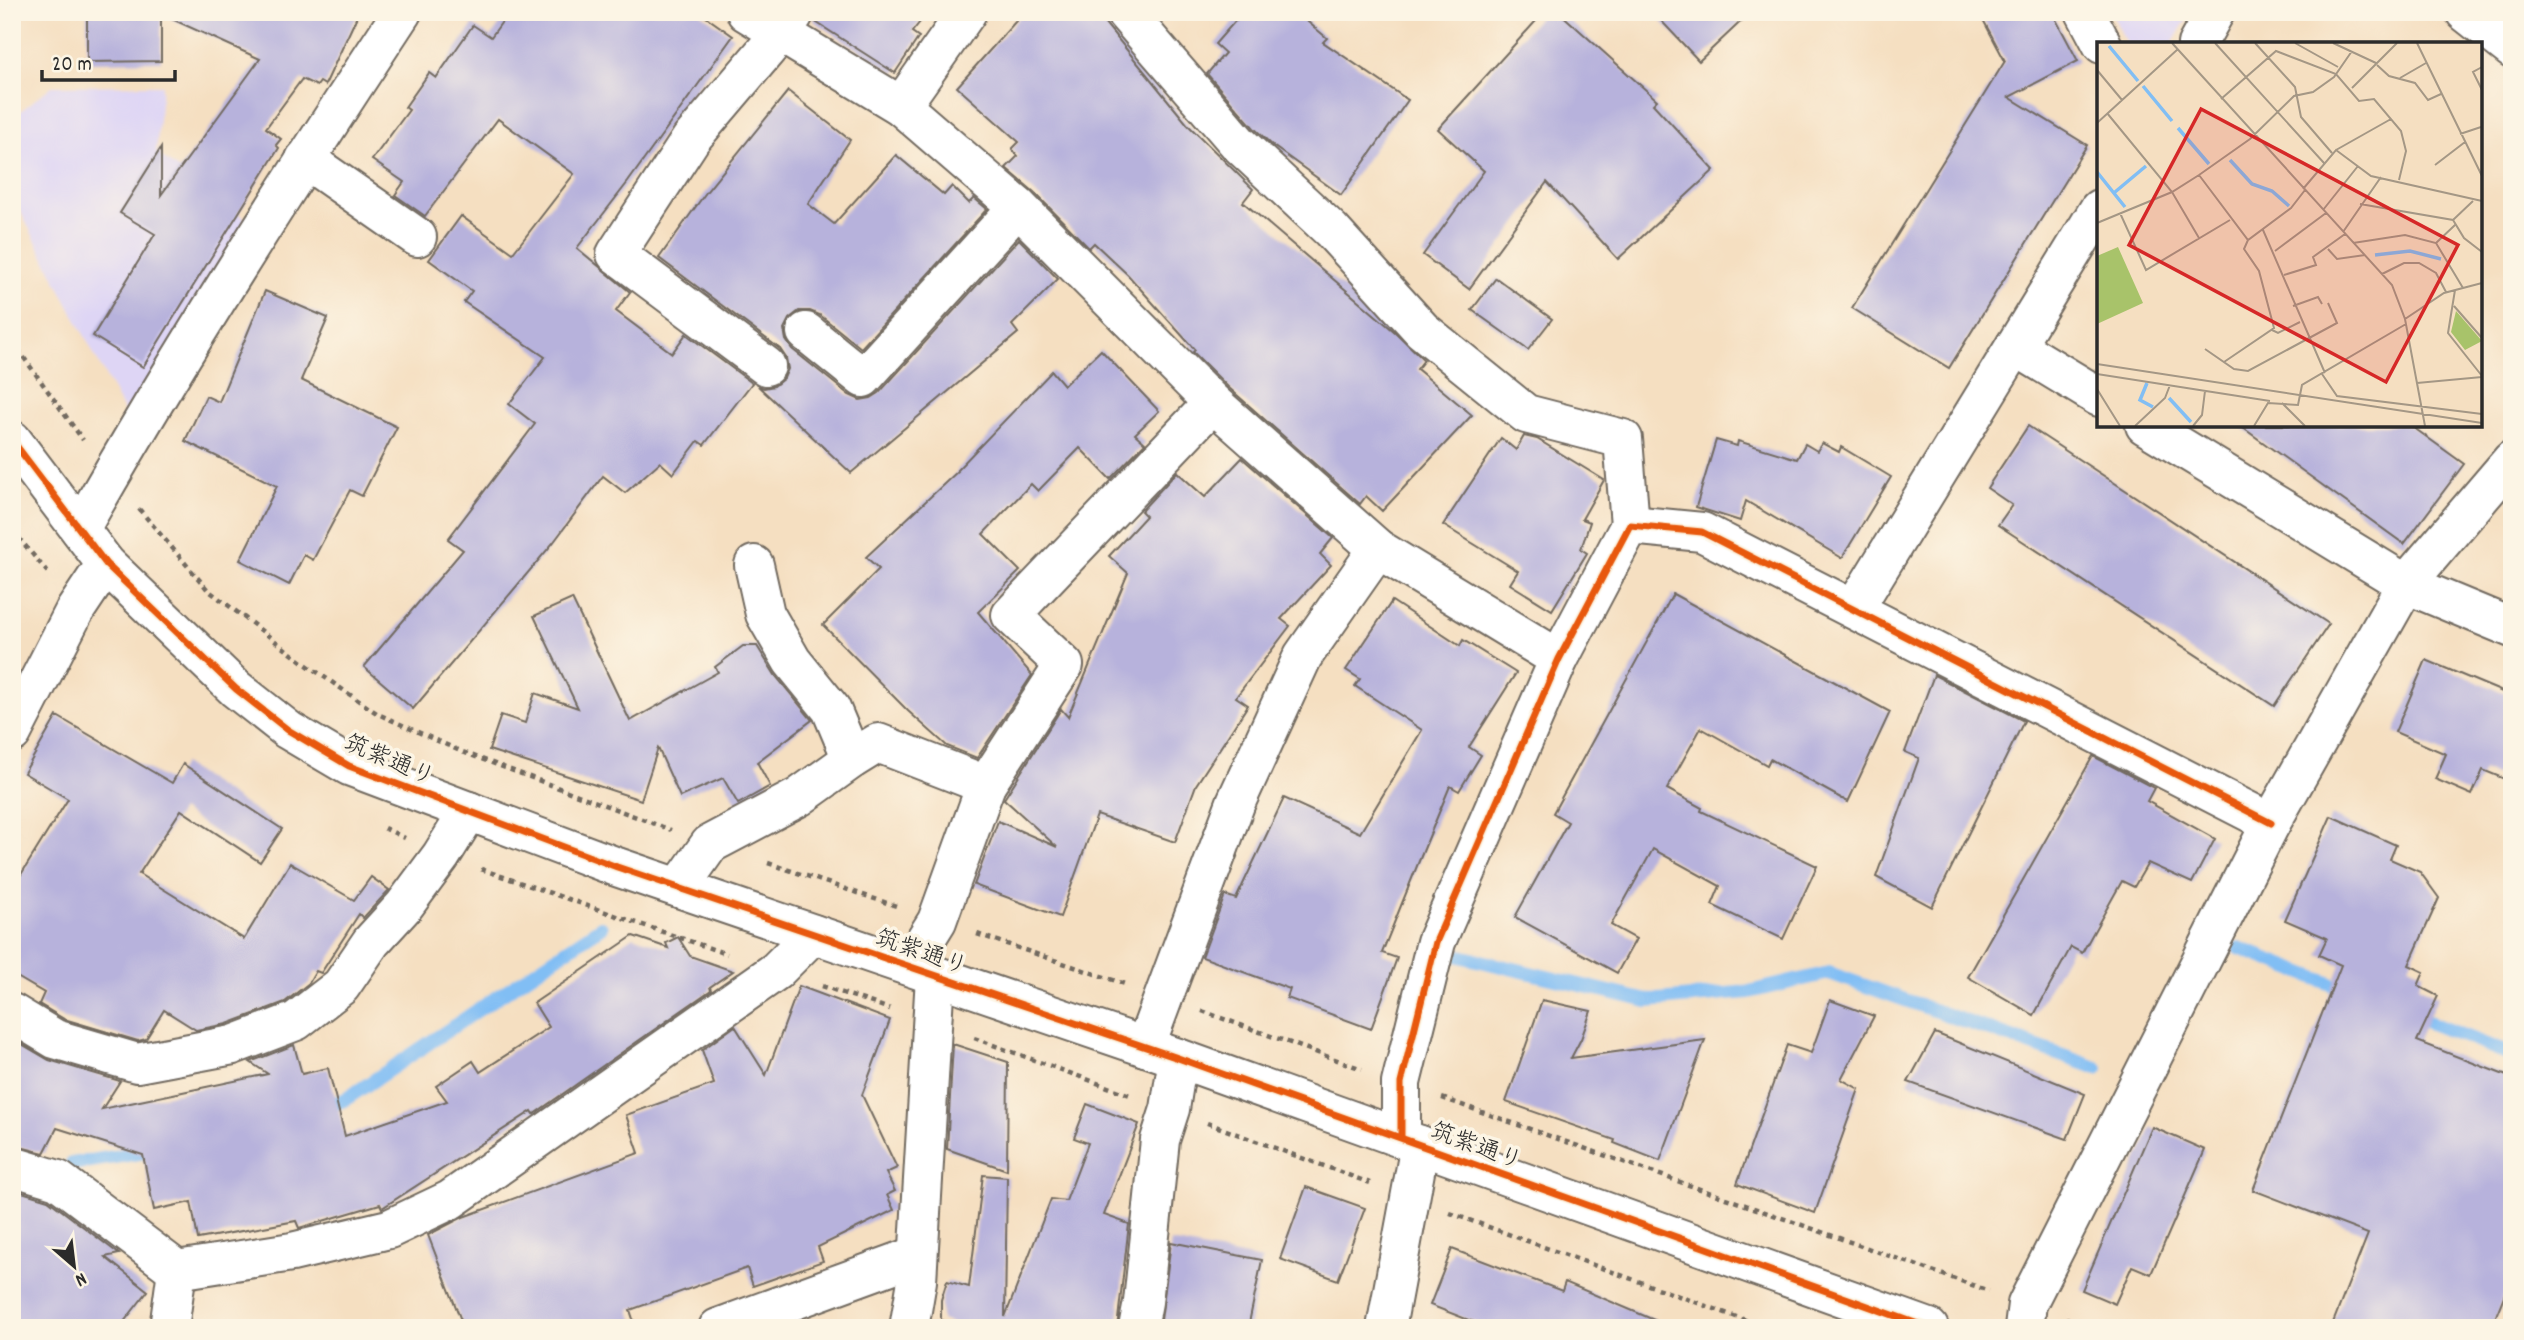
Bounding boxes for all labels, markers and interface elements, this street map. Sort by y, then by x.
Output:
scale bar [42,38,175,82]
inset map [2097,42,2482,427]
text: 20 m [52,51,92,81]
street label: 筑紫通り [338,727,440,796]
street label: 筑紫通り [870,922,972,986]
street label: 筑紫通り [1425,1115,1527,1180]
north arrow [38,1232,108,1302]
text: N [70,1264,91,1292]

